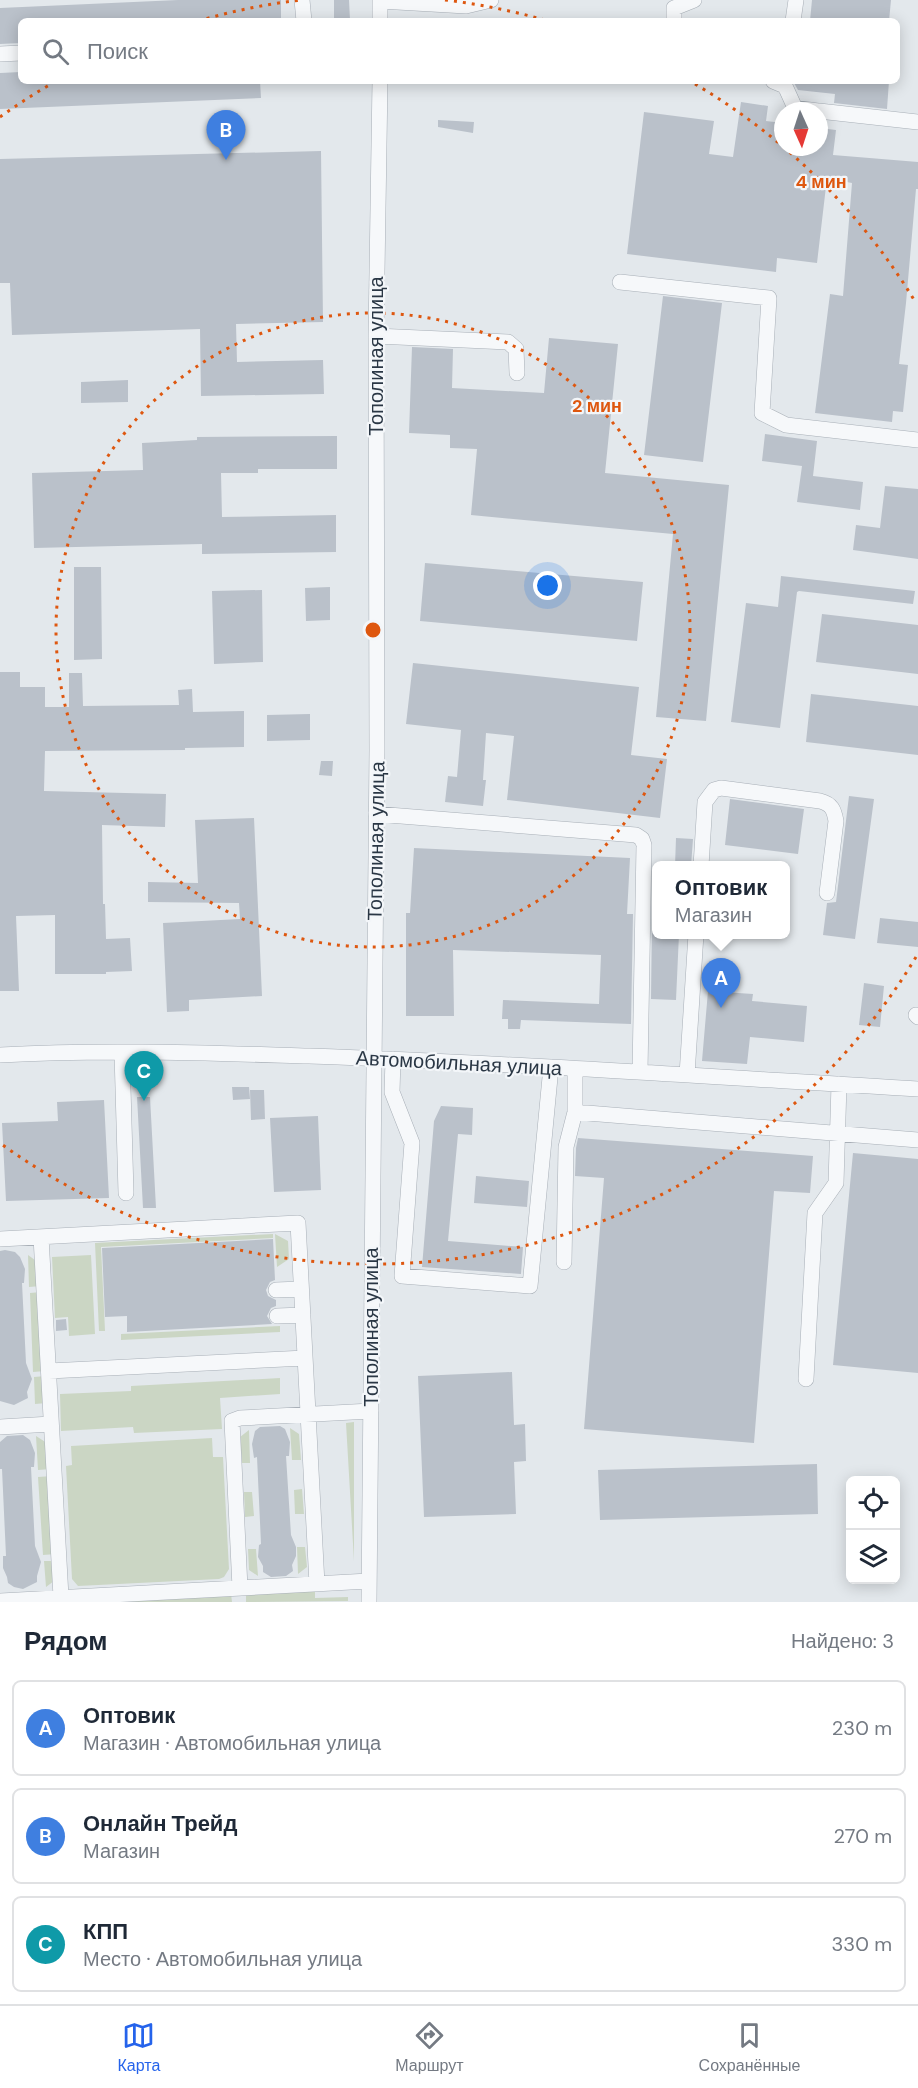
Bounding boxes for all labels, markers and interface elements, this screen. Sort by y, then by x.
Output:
search box [18,18,900,84]
icon: search [39,35,72,68]
text: Поиск [87,37,148,66]
north arrow [774,102,828,156]
pin: B [206,110,246,160]
text: 4 мин [795,170,847,194]
street label: Тополиная улица [363,275,389,436]
text: 2 мин [572,394,622,418]
your location [533,571,562,600]
centre of rings [363,620,383,640]
street label: Тополиная улица [362,760,390,921]
popup [652,861,790,939]
text: Оптовик [675,873,767,902]
text: Магазин [675,902,752,928]
pin: A [702,958,740,1008]
street label: Автомобильная улица [355,1045,564,1081]
pin: C [124,1052,164,1101]
street label: Тополиная улица [358,1246,384,1407]
map controls [846,1476,900,1584]
button: locate [846,1476,900,1530]
button: layers [846,1530,900,1584]
text: Рядом [24,1624,107,1658]
text: Найдено: 3 [791,1628,894,1654]
text: Оптовик [83,1701,175,1730]
text: A [38,1715,53,1741]
text: 230 m [832,1715,892,1741]
text: Магазин · Автомобильная улица [83,1730,381,1756]
text: Онлайн Трейд [83,1809,237,1838]
text: B [39,1823,52,1849]
text: 270 m [834,1823,892,1849]
text: Магазин [83,1838,160,1864]
text: КПП [83,1917,128,1946]
text: C [38,1931,53,1957]
text: 330 m [832,1931,892,1957]
text: Место · Автомобильная улица [83,1946,362,1972]
tab: Карта [118,2019,160,2076]
tab: Маршрут [395,2019,464,2076]
tab: Сохранённые [699,2019,800,2076]

